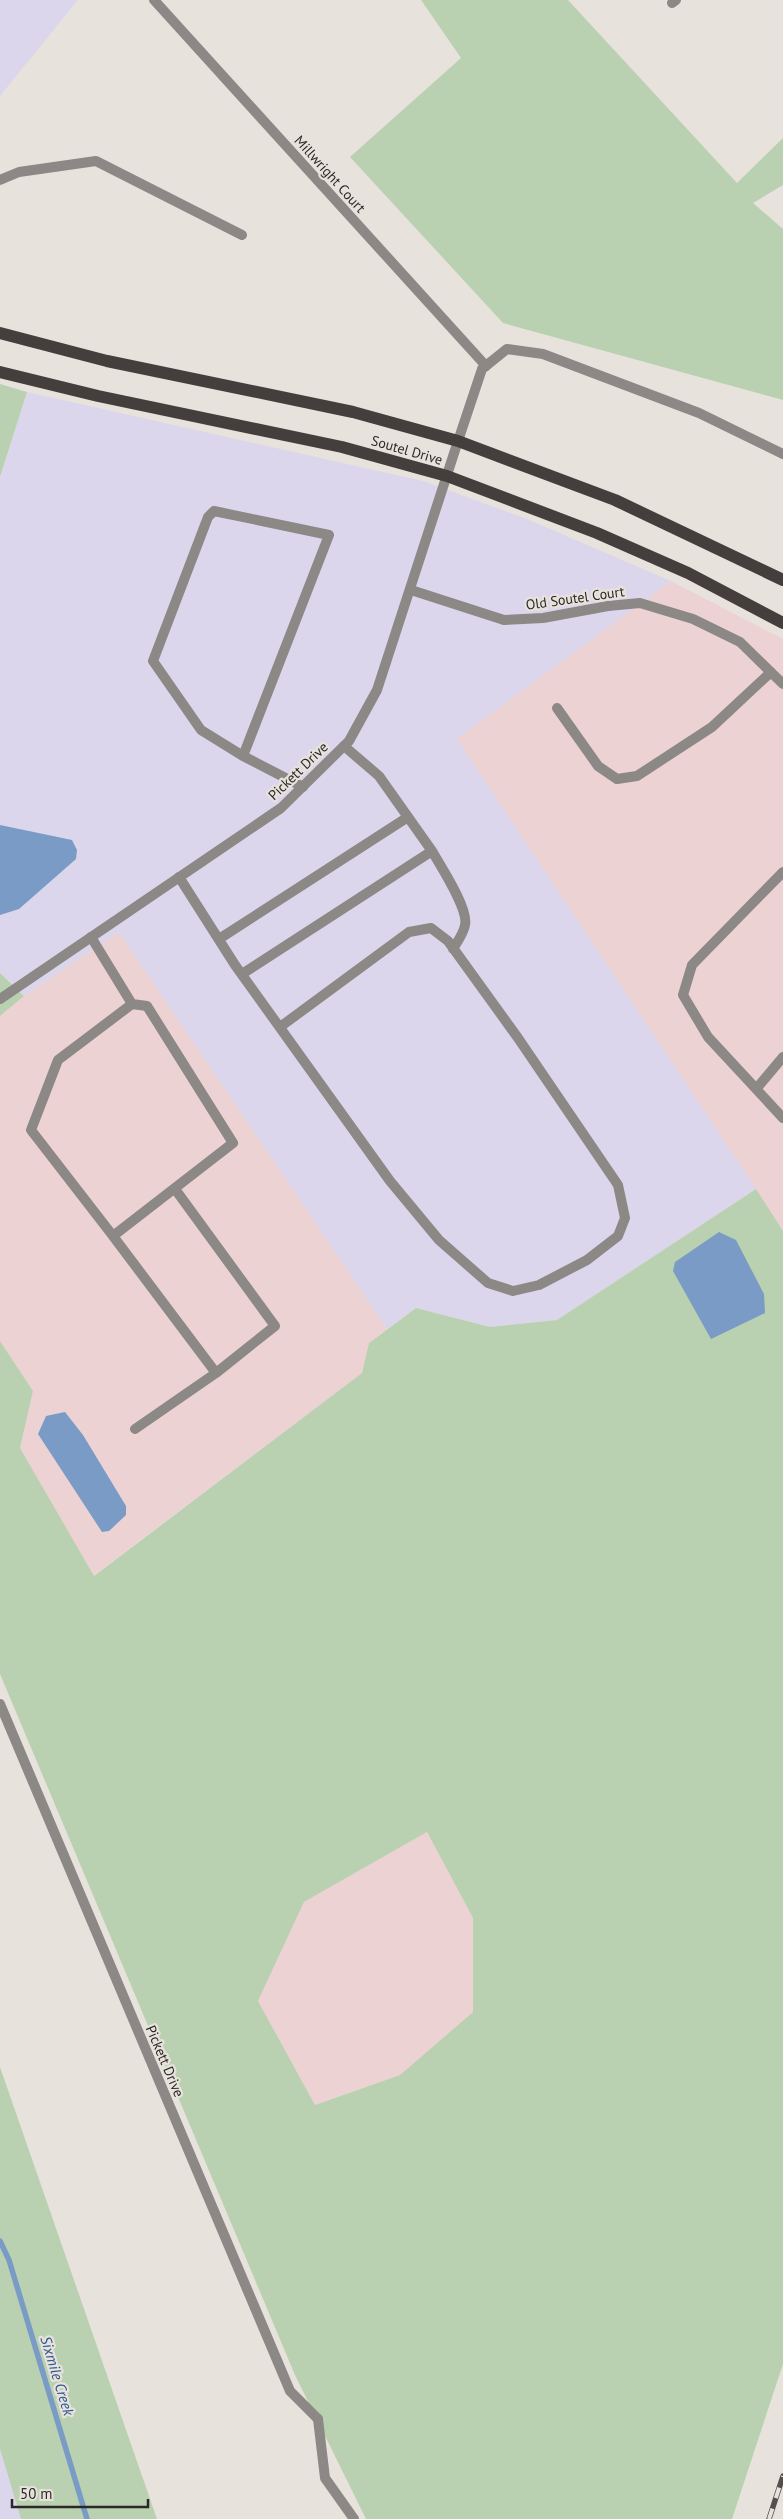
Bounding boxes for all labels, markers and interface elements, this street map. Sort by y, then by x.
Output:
street label: Millwright Court [291,132,370,217]
street label: Soutel Drive [369,431,445,469]
street label: Old Soutel Court [525,582,626,614]
street label: Pickett Drive [264,738,332,804]
street label: Pickett Drive [142,2022,188,2100]
water label: Sixmile Creek [36,2334,79,2419]
scale bar [12,2476,149,2508]
text: 50 m [20,2484,53,2503]

